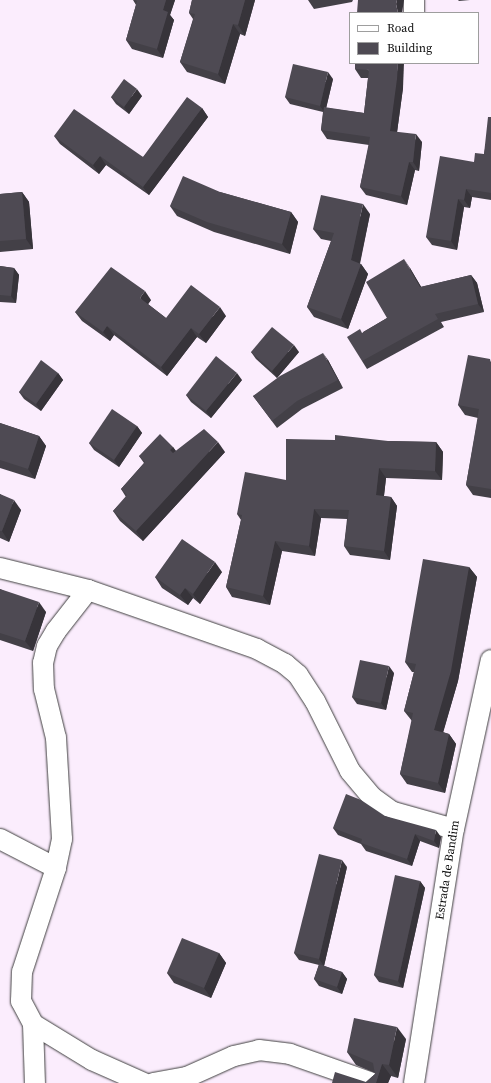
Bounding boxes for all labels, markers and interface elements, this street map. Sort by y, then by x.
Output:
legend [349,12,479,64]
text: Road [387,20,414,36]
text: Building [387,40,432,56]
street label: Estrada de Bandim [433,819,463,921]

